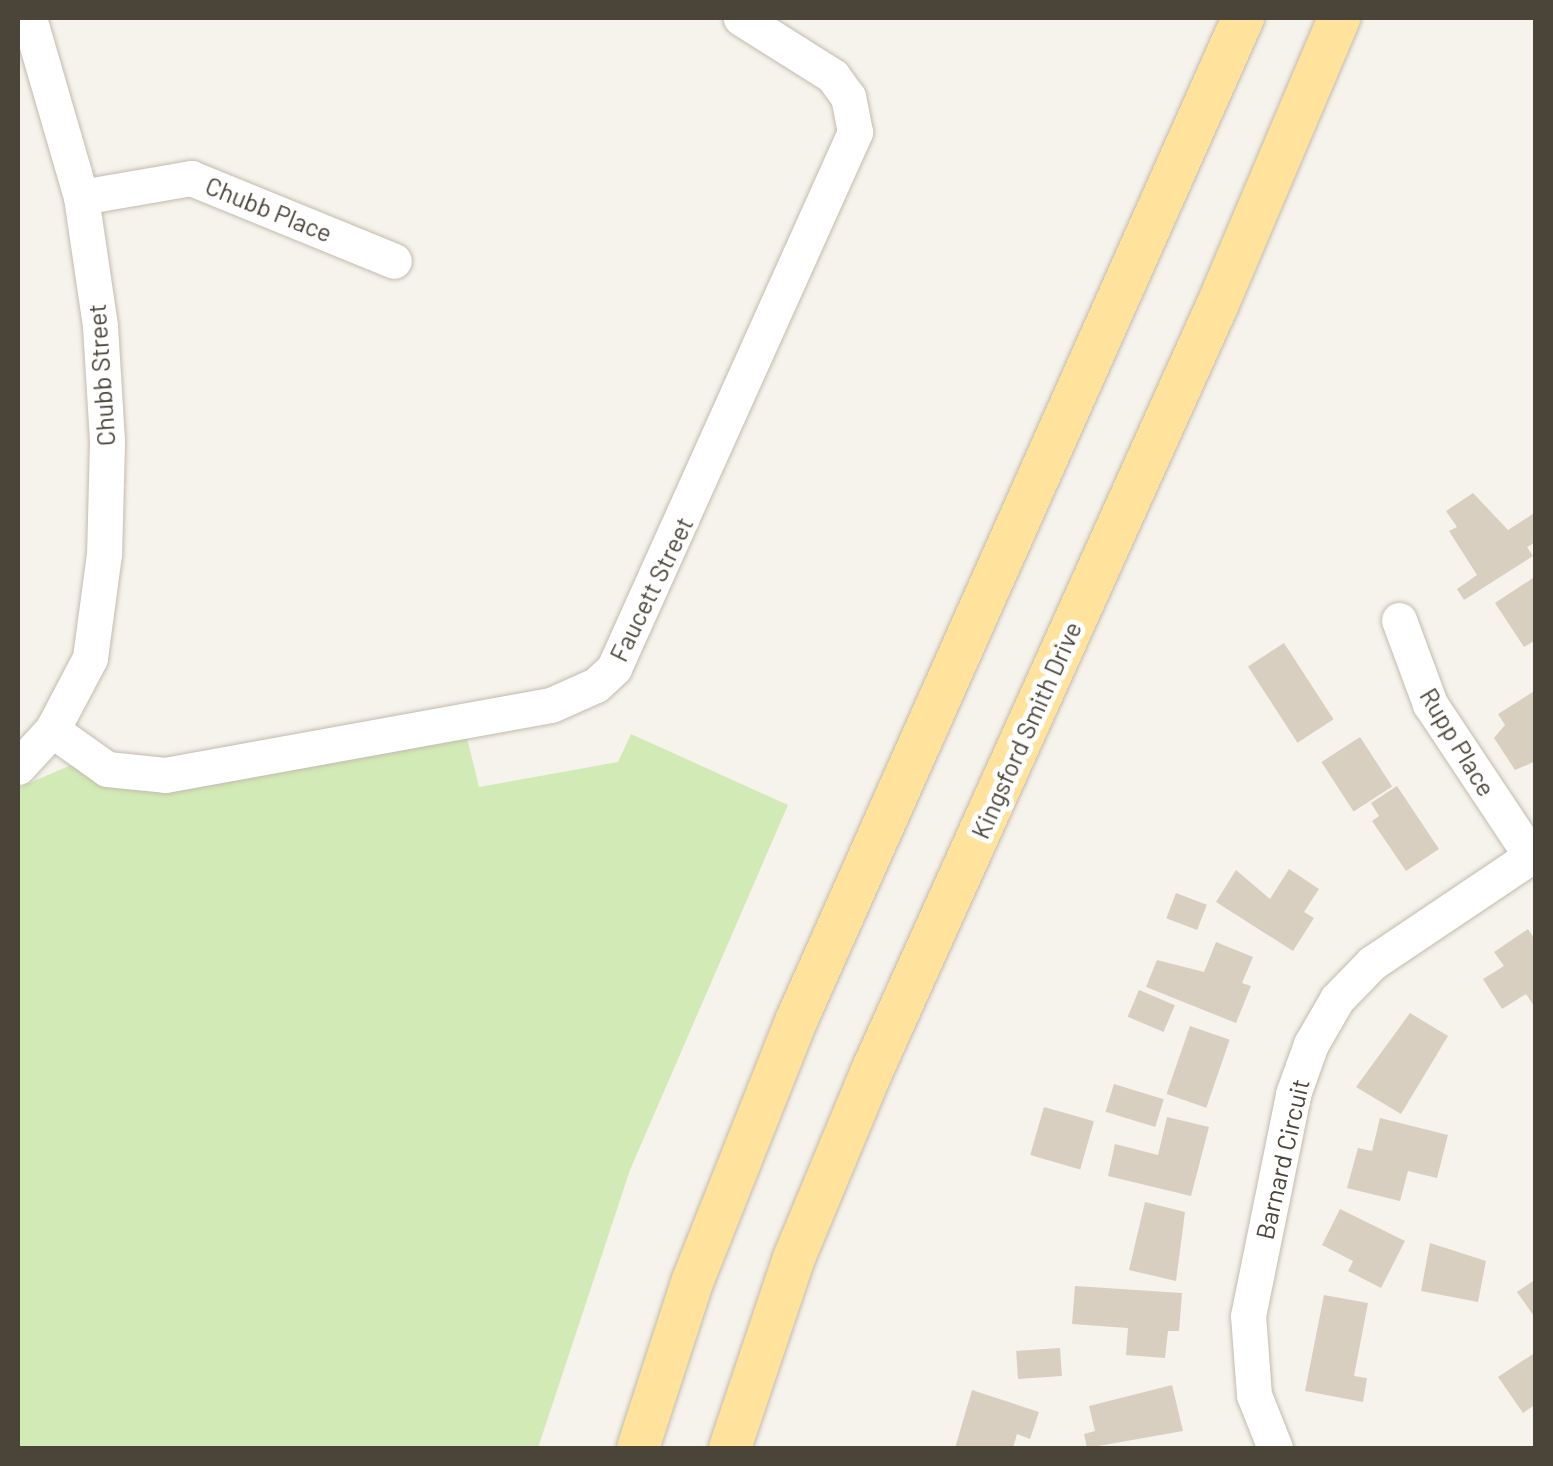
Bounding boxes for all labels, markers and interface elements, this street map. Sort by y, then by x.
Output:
street label: Chubb Place [201,170,337,248]
street label: Chubb Street [81,303,121,447]
street label: Faucett Street [603,512,699,666]
street label: Kingsford Smith Drive [965,617,1087,843]
street label: Rupp Place [1414,682,1502,802]
street label: Barnard Circuit [1249,1076,1315,1242]

